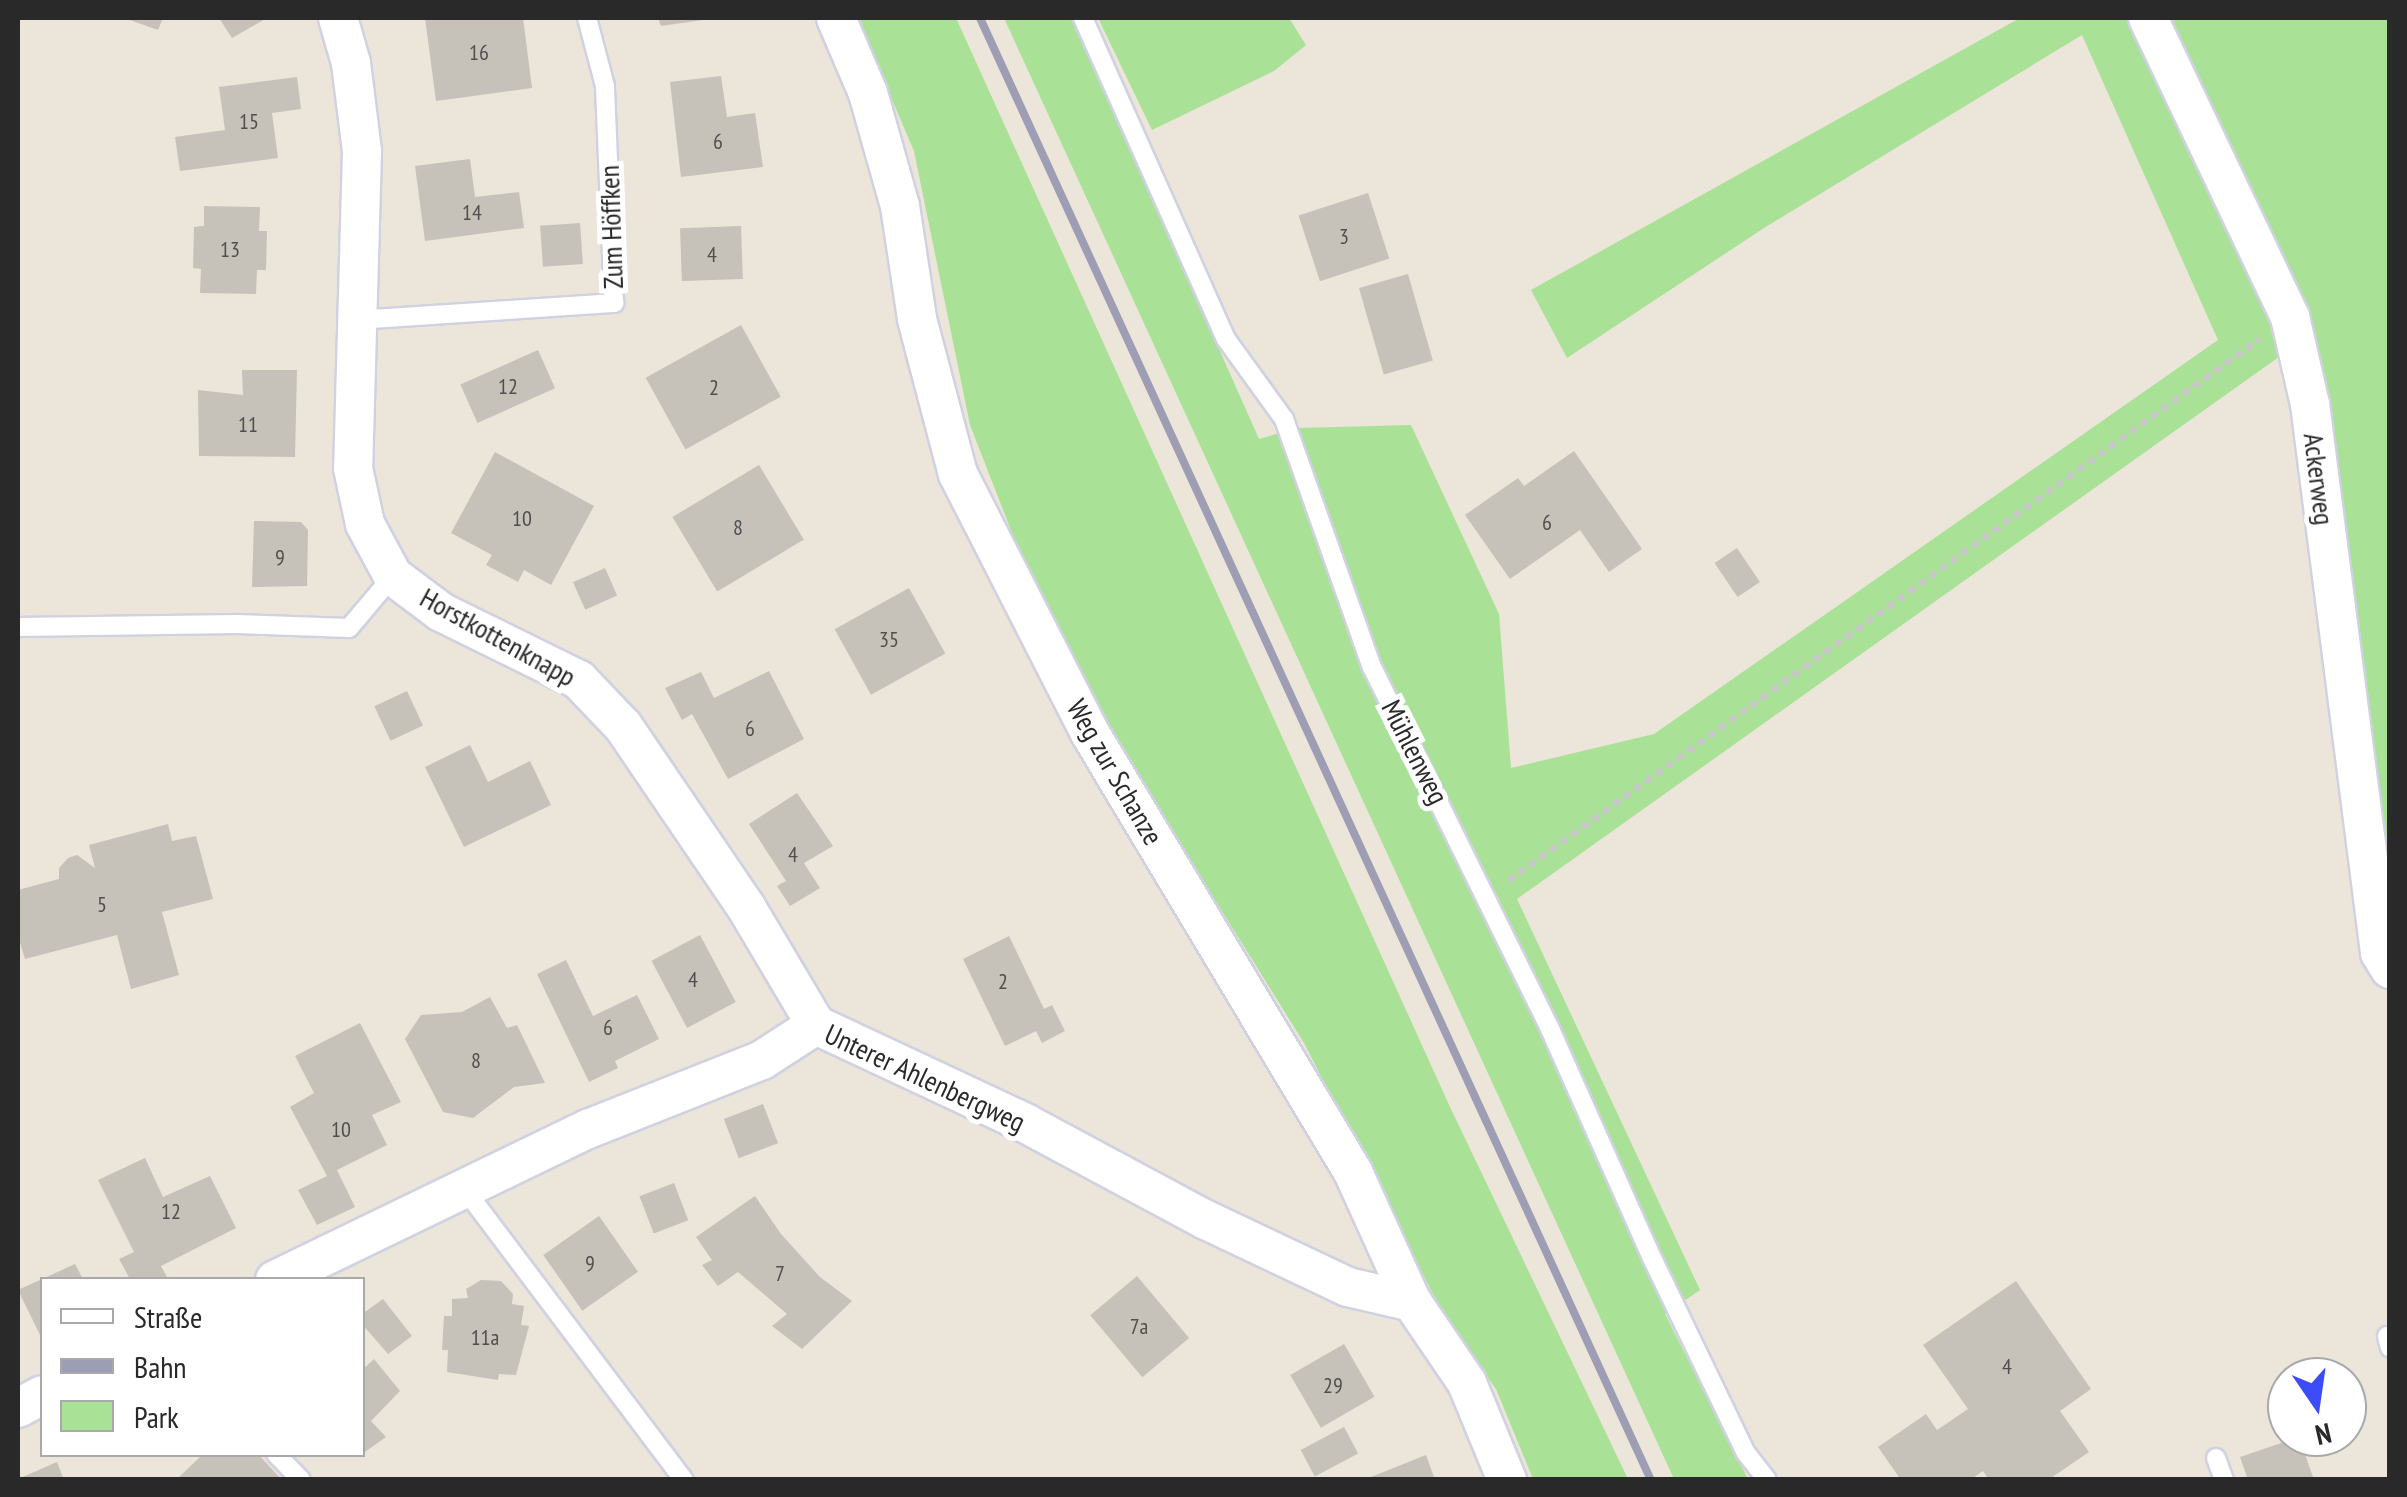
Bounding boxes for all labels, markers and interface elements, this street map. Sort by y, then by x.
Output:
house number: 16 [469,40,489,66]
house number: 15 [239,109,259,135]
house number: 6 [713,129,723,155]
street label: Zum Höffken [592,165,630,289]
house number: 14 [462,200,482,226]
house number: 3 [1339,224,1349,250]
house number: 13 [220,237,240,263]
house number: 4 [707,242,717,268]
house number: 12 [498,374,518,400]
house number: 2 [709,375,719,401]
house number: 11 [238,412,258,438]
street label: Ackerweg [2297,431,2341,527]
house number: 10 [512,506,532,532]
house number: 6 [1542,510,1552,536]
house number: 8 [733,515,743,541]
house number: 9 [275,545,285,571]
street label: Horstkottenknapp [414,581,582,693]
house number: 35 [879,627,899,653]
street label: Weg zur Schanze [1060,693,1170,851]
street label: Mühlenweg [1375,694,1455,810]
house number: 6 [745,716,755,742]
house number: 4 [788,842,798,868]
house number: 5 [97,892,107,918]
house number: 4 [688,967,698,993]
house number: 2 [998,969,1008,995]
house number: 6 [603,1015,613,1041]
street label: Unterer Ahlenbergweg [819,1017,1031,1139]
house number: 8 [471,1048,481,1074]
house number: 10 [331,1117,351,1143]
house number: 12 [161,1199,181,1225]
house number: 9 [585,1251,595,1277]
house number: 7 [775,1261,785,1287]
legend [40,1277,365,1457]
text: Straße [134,1297,202,1336]
house number: 7a [1130,1314,1148,1340]
house number: 11a [471,1325,499,1351]
text: Bahn [134,1347,187,1386]
house number: 4 [2002,1354,2012,1380]
north arrow [2267,1357,2367,1457]
house number: 29 [1323,1373,1343,1399]
text: Park [134,1397,179,1436]
text: N [2312,1415,2335,1454]

